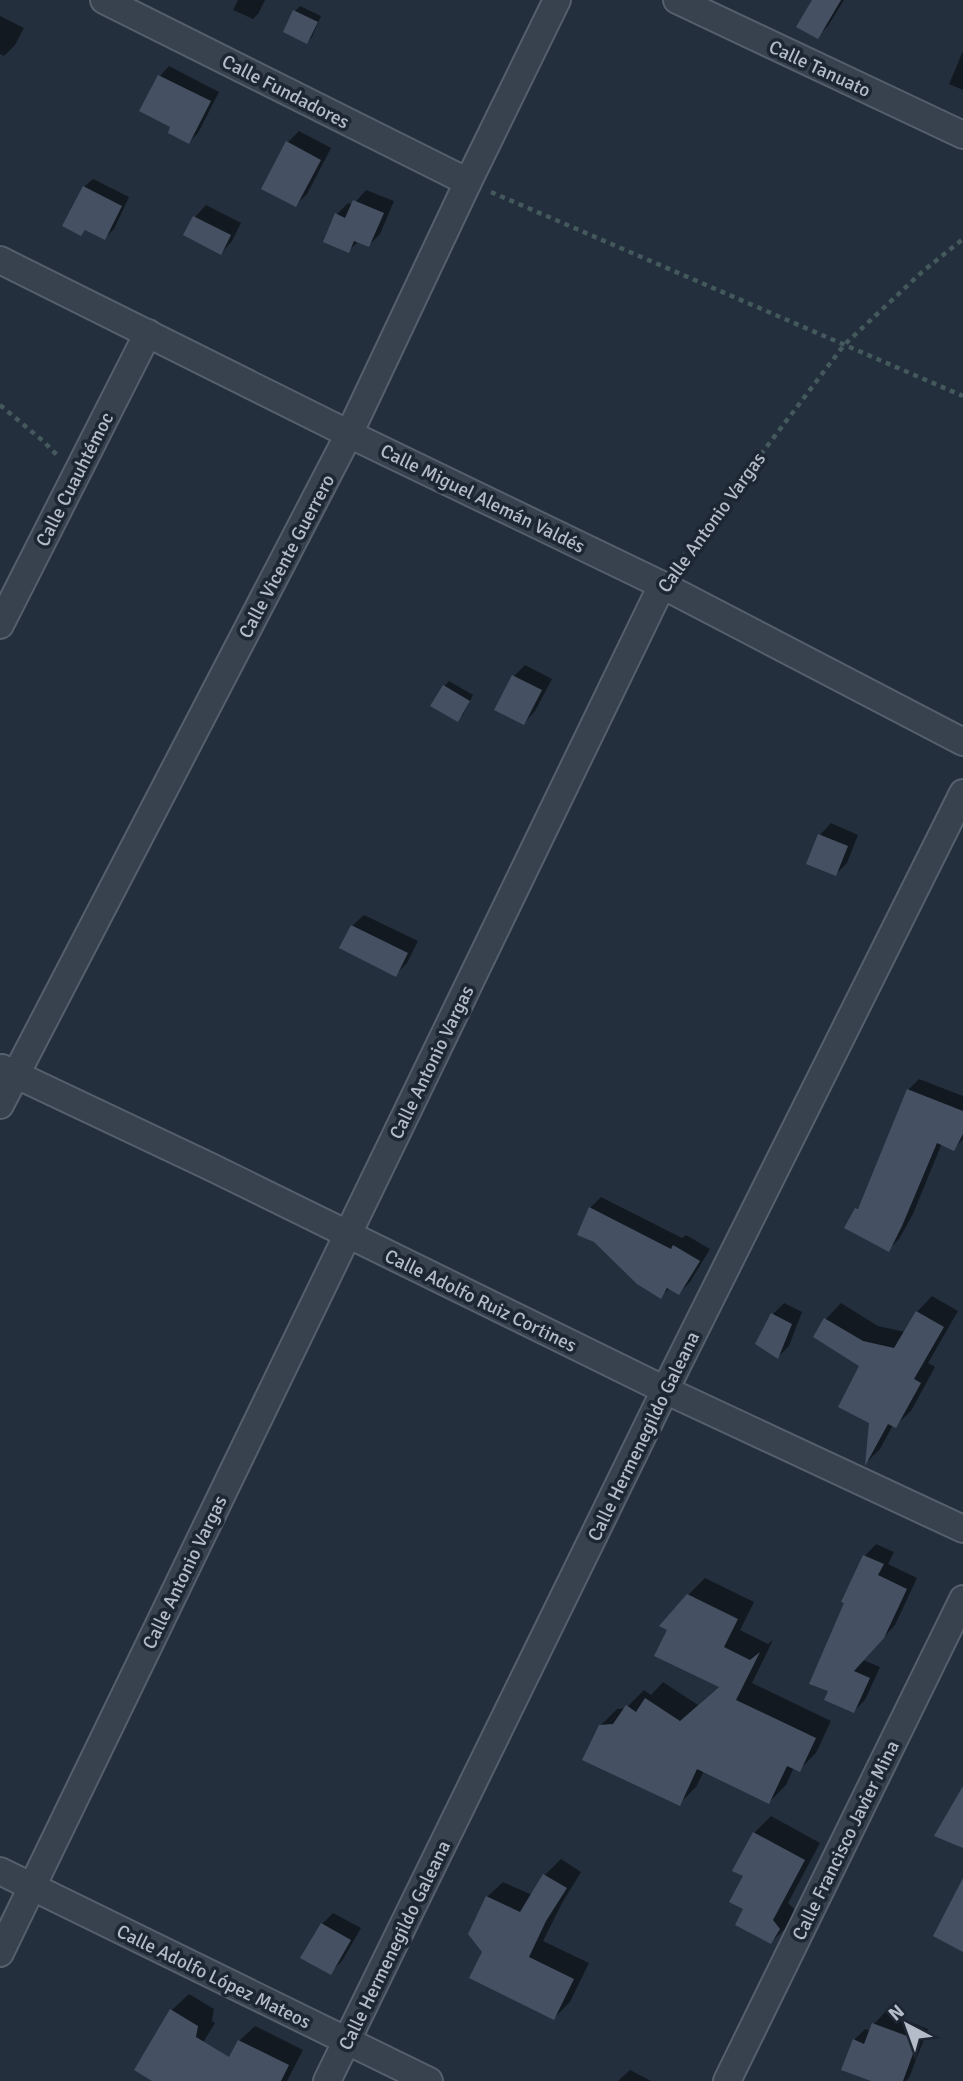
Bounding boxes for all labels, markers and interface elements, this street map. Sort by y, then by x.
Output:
street label: Calle Tanuato [765,35,874,103]
street label: Calle Fundadores [218,50,353,134]
street label: Calle Cuauhtémoc [31,408,119,551]
street label: Calle Miguel Alemán Valdés [376,439,589,559]
street label: Calle Antonio Vargas [653,448,771,598]
street label: Calle Vicente Guerrero [234,470,340,642]
street label: Calle Antonio Vargas [384,982,479,1143]
street label: Calle Adolfo Ruiz Cortines [381,1244,580,1358]
street label: Calle Hermenegildo Galeana [583,1328,705,1545]
street label: Calle Antonio Vargas [137,1492,232,1653]
street label: Calle Francisco Javier Mina [787,1737,905,1944]
street label: Calle Hermenegildo Galeana [334,1837,456,2054]
street label: Calle Adolfo López Mateos [113,1919,315,2034]
north arrow [872,1990,942,2060]
text: N [884,2000,909,2026]

